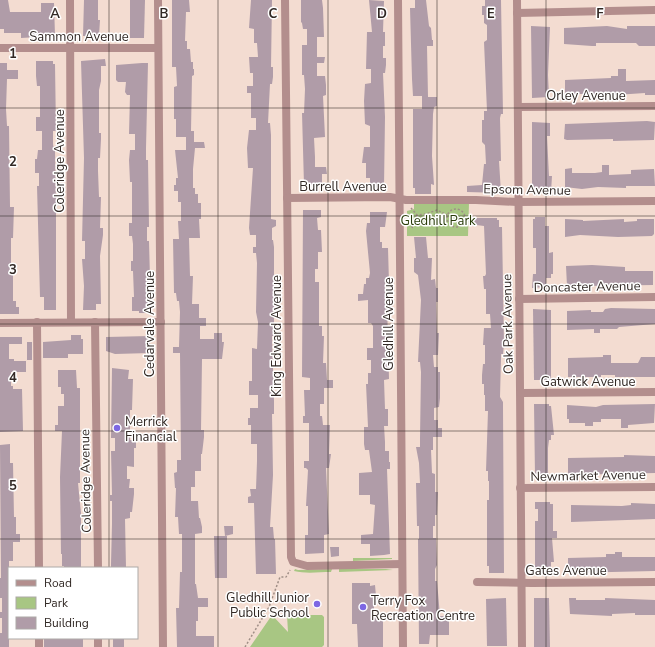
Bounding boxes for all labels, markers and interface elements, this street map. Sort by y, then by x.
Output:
text: A [50,5,60,23]
text: B [160,5,169,23]
text: C [269,5,278,23]
text: D [377,5,387,23]
text: E [487,5,495,23]
text: F [596,5,604,23]
street label: Sammon Avenue [29,28,129,46]
text: 1 [9,45,17,63]
street label: Orley Avenue [546,87,626,105]
street label: Coleridge Avenue [51,109,69,213]
text: 2 [9,153,17,171]
street label: Burrell Avenue [299,178,387,196]
street label: Epsom Avenue [483,180,571,200]
park label: Gledhill Park [400,212,476,230]
text: 3 [9,261,17,279]
street label: Cedarvale Avenue [141,271,159,377]
street label: Oak Park Avenue [498,274,518,374]
street label: King Edward Avenue [268,275,286,397]
street label: Gledhill Avenue [380,277,398,371]
street label: Doncaster Avenue [533,277,641,297]
text: 4 [9,369,17,387]
street label: Gatwick Avenue [540,373,636,391]
place label: Merrick Financial [125,413,177,446]
marker: Merrick Financial [112,423,122,433]
street label: Coleridge Avenue [76,429,96,533]
street label: Newmarket Avenue [530,466,646,486]
text: 5 [9,477,17,495]
street label: Gates Avenue [525,562,607,580]
legend [8,567,138,639]
text: Road [44,575,72,591]
place label: Gledhill Junior Public School [226,589,309,622]
place label: Terry Fox Recreation Centre [371,592,475,625]
text: Park [44,595,69,611]
marker: Gledhill Junior Public School [312,599,322,609]
marker: Terry Fox Recreation Centre [358,602,368,612]
text: Building [44,615,89,631]

